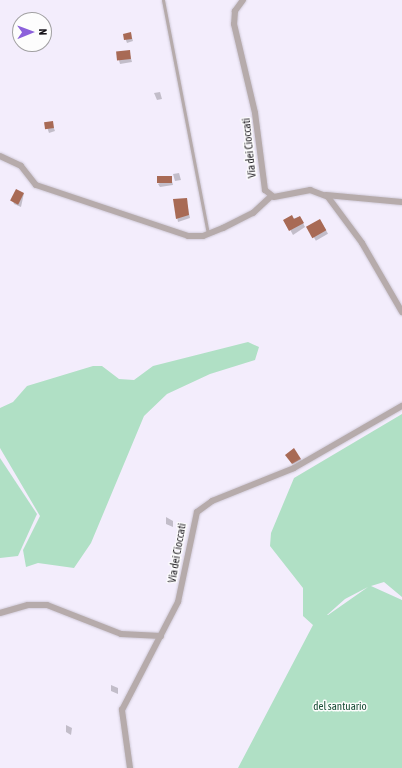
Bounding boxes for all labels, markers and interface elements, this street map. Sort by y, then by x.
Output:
north arrow [12,12,52,52]
text: N [37,28,49,35]
street label: Via dei Cioccati [239,117,259,179]
street label: Via dei Cioccati [165,522,189,584]
park label: del santuario [313,699,367,713]

